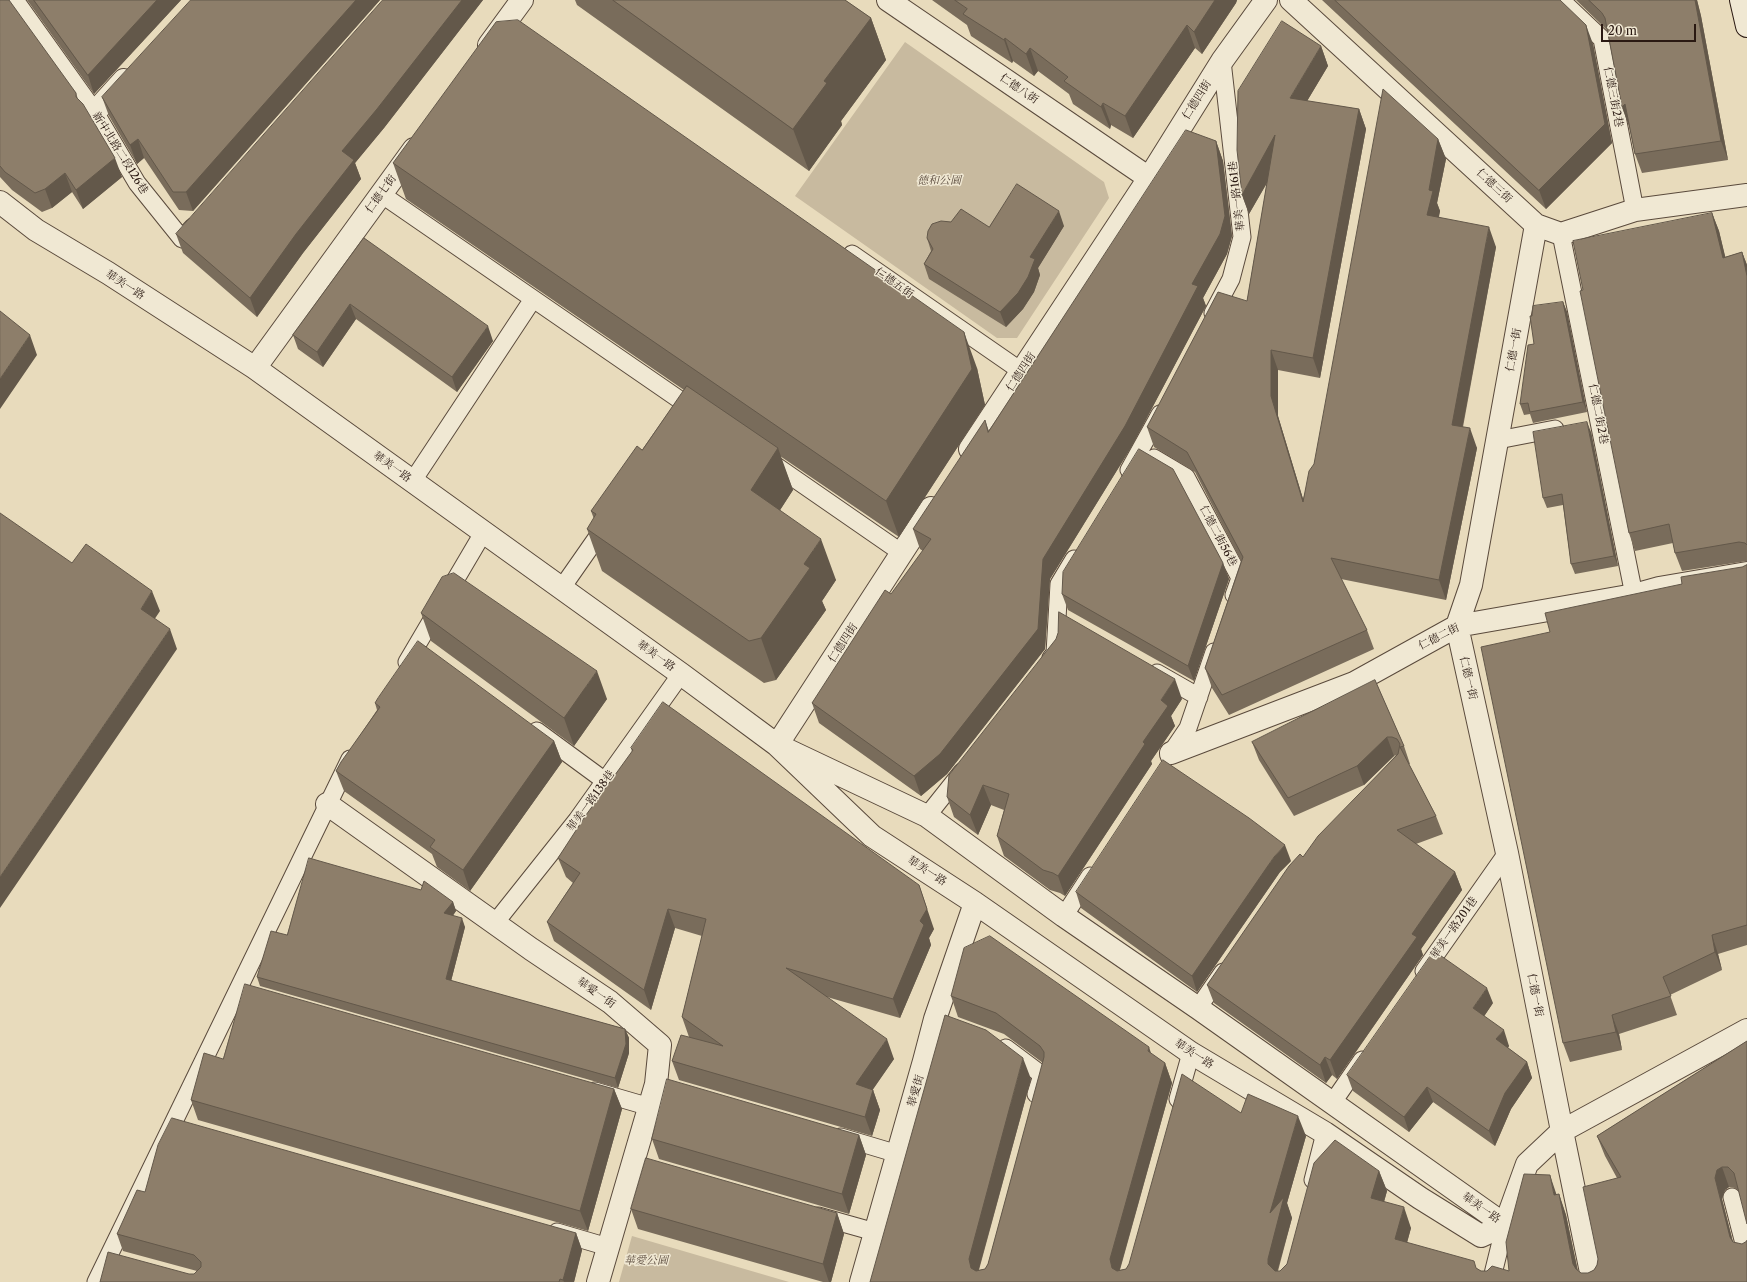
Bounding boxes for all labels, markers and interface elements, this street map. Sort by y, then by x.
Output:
scale bar [1603,16,1698,42]
text: 20 m [1608,23,1637,38]
street label: 仁德三街2巷 [1601,66,1625,128]
street label: 仁德八街 [997,71,1041,107]
street label: 仁德四街 [1180,78,1214,122]
street label: 新中北路二段126巷 [89,109,151,197]
street label: 華美一路161巷 [1226,160,1248,232]
street label: 仁德三街 [1473,166,1515,206]
street label: 仁德七街 [363,172,399,216]
park label: 德和公園 [917,174,961,188]
street label: 仁德五街 [872,265,916,301]
street label: 華美一路 [103,267,147,303]
street label: 仁德一街 [1504,327,1524,373]
street label: 仁德四街 [1003,350,1039,394]
street label: 仁德二街2巷 [1586,383,1610,445]
street label: 華美一路 [370,449,414,485]
street label: 仁德二街56巷 [1196,503,1240,569]
street label: 仁德四街 [825,621,861,665]
street label: 仁德二街 [1416,621,1462,653]
street label: 華美一路 [634,638,678,674]
street label: 仁德一街 [1457,655,1479,701]
street label: 華美一路138巷 [564,768,618,834]
street label: 華美一路 [905,853,949,889]
street label: 華美一路201巷 [1428,894,1480,962]
street label: 仁德一街 [1524,972,1546,1018]
street label: 華愛一街 [574,975,618,1011]
street label: 華美一路 [1172,1036,1216,1072]
street label: 華愛街 [905,1073,927,1109]
street label: 華美一路 [1459,1190,1503,1226]
park label: 華愛公園 [624,1254,668,1268]

